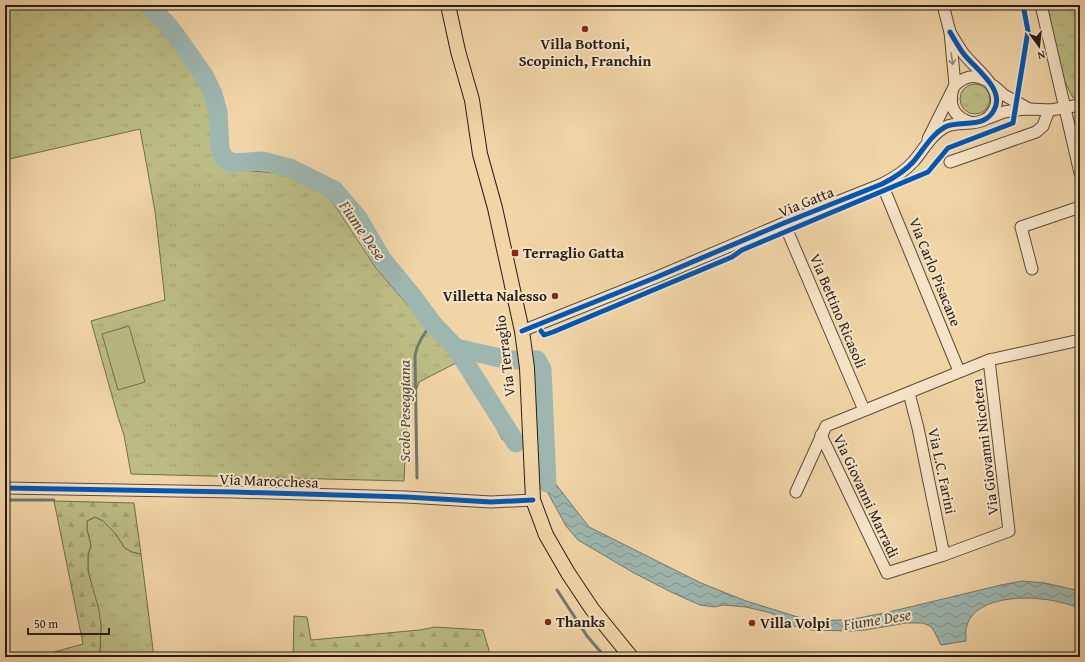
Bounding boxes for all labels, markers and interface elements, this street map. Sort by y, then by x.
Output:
marker: Villa Bottoni, Scopinich, Franchin [580,24,590,34]
north arrow [1019,26,1059,66]
place label: Villa Bottoni, Scopinich, Franchin [519,33,651,71]
text: N [1035,47,1047,65]
one-way arrow [948,52,956,65]
street label: Via Gatta [775,181,837,222]
water label: Fiume Dese [333,194,393,265]
street label: Via Carlo Pisacane [904,214,967,329]
place label: Terraglio Gatta [523,242,625,263]
marker: Terraglio Gatta [510,248,520,258]
street label: Via Bettino Ricasoli [805,250,872,371]
place label: Villetta Nalesso [443,285,547,306]
marker: Villetta Nalesso [550,291,560,301]
street label: Via Terraglio [489,314,520,398]
water label: Scolo Peseggiana [392,359,416,462]
street label: Via Giovanni Nicotera [966,378,1003,516]
street label: Via L.C. Farini [923,426,962,516]
street label: Via Giovanni Marradi [829,430,904,561]
street label: Via Marocchesa [219,468,319,493]
water label: Fiume Dese [840,602,913,636]
scale bar [28,610,109,636]
place label: Thanks [556,611,605,632]
place label: Villa Volpi [760,612,830,633]
text: 50 m [34,615,58,632]
marker: Thanks [543,617,553,627]
marker: Villa Volpi [747,618,757,628]

